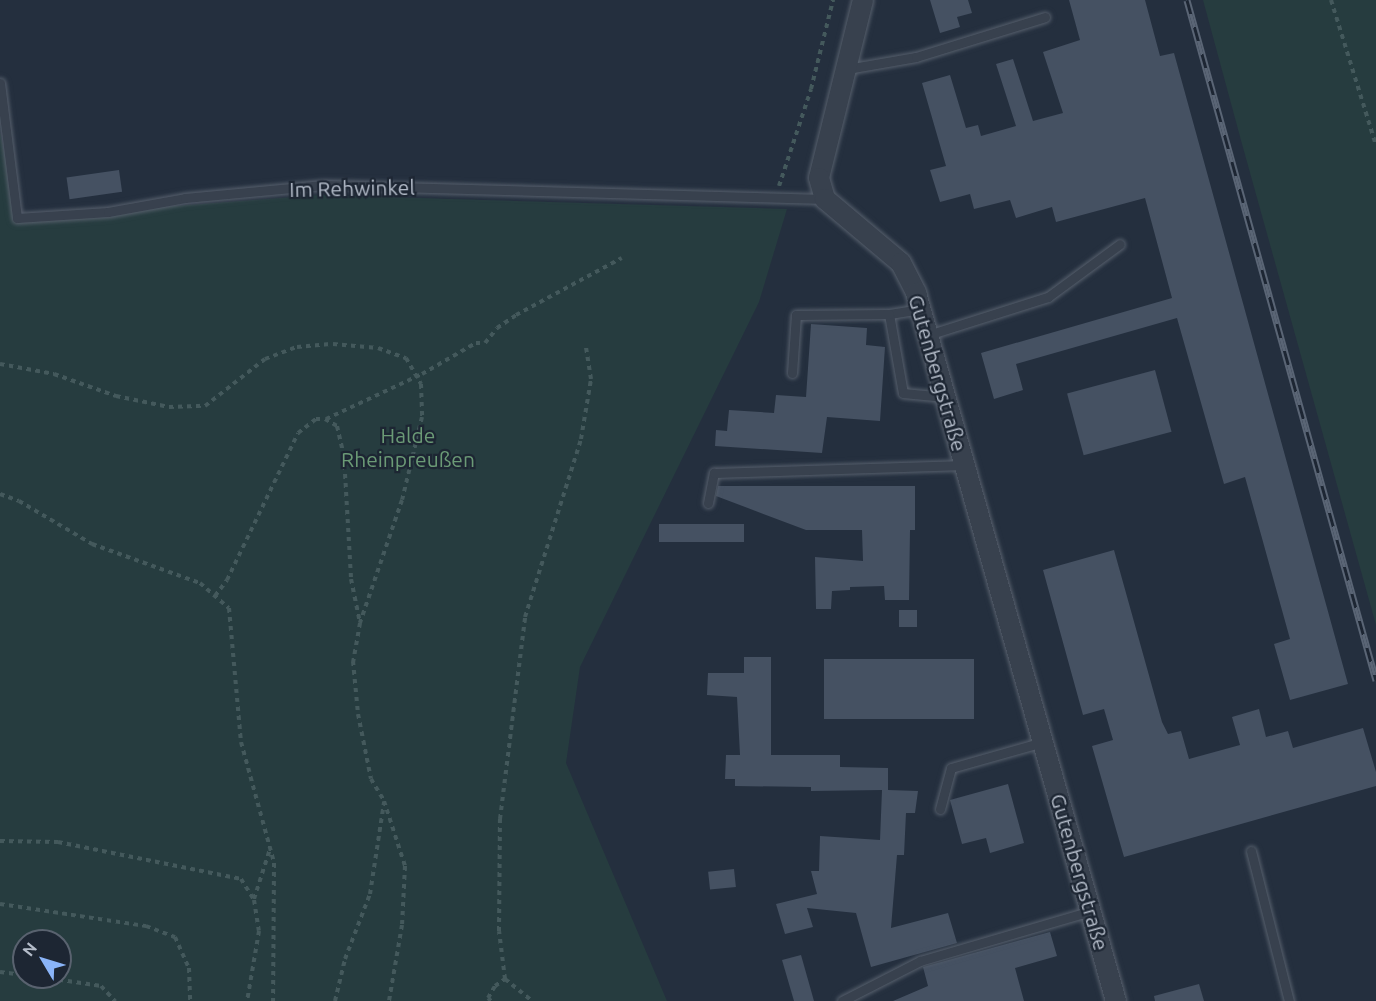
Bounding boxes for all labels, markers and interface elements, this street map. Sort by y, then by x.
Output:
street label: Im Rehwinkel [289,174,415,202]
street label: Gutenbergstraße [904,292,972,454]
park label: Halde Rheinpreußen [341,422,475,472]
street label: Gutenbergstraße [1046,791,1114,953]
north arrow [12,929,72,989]
text: N [19,939,40,959]

